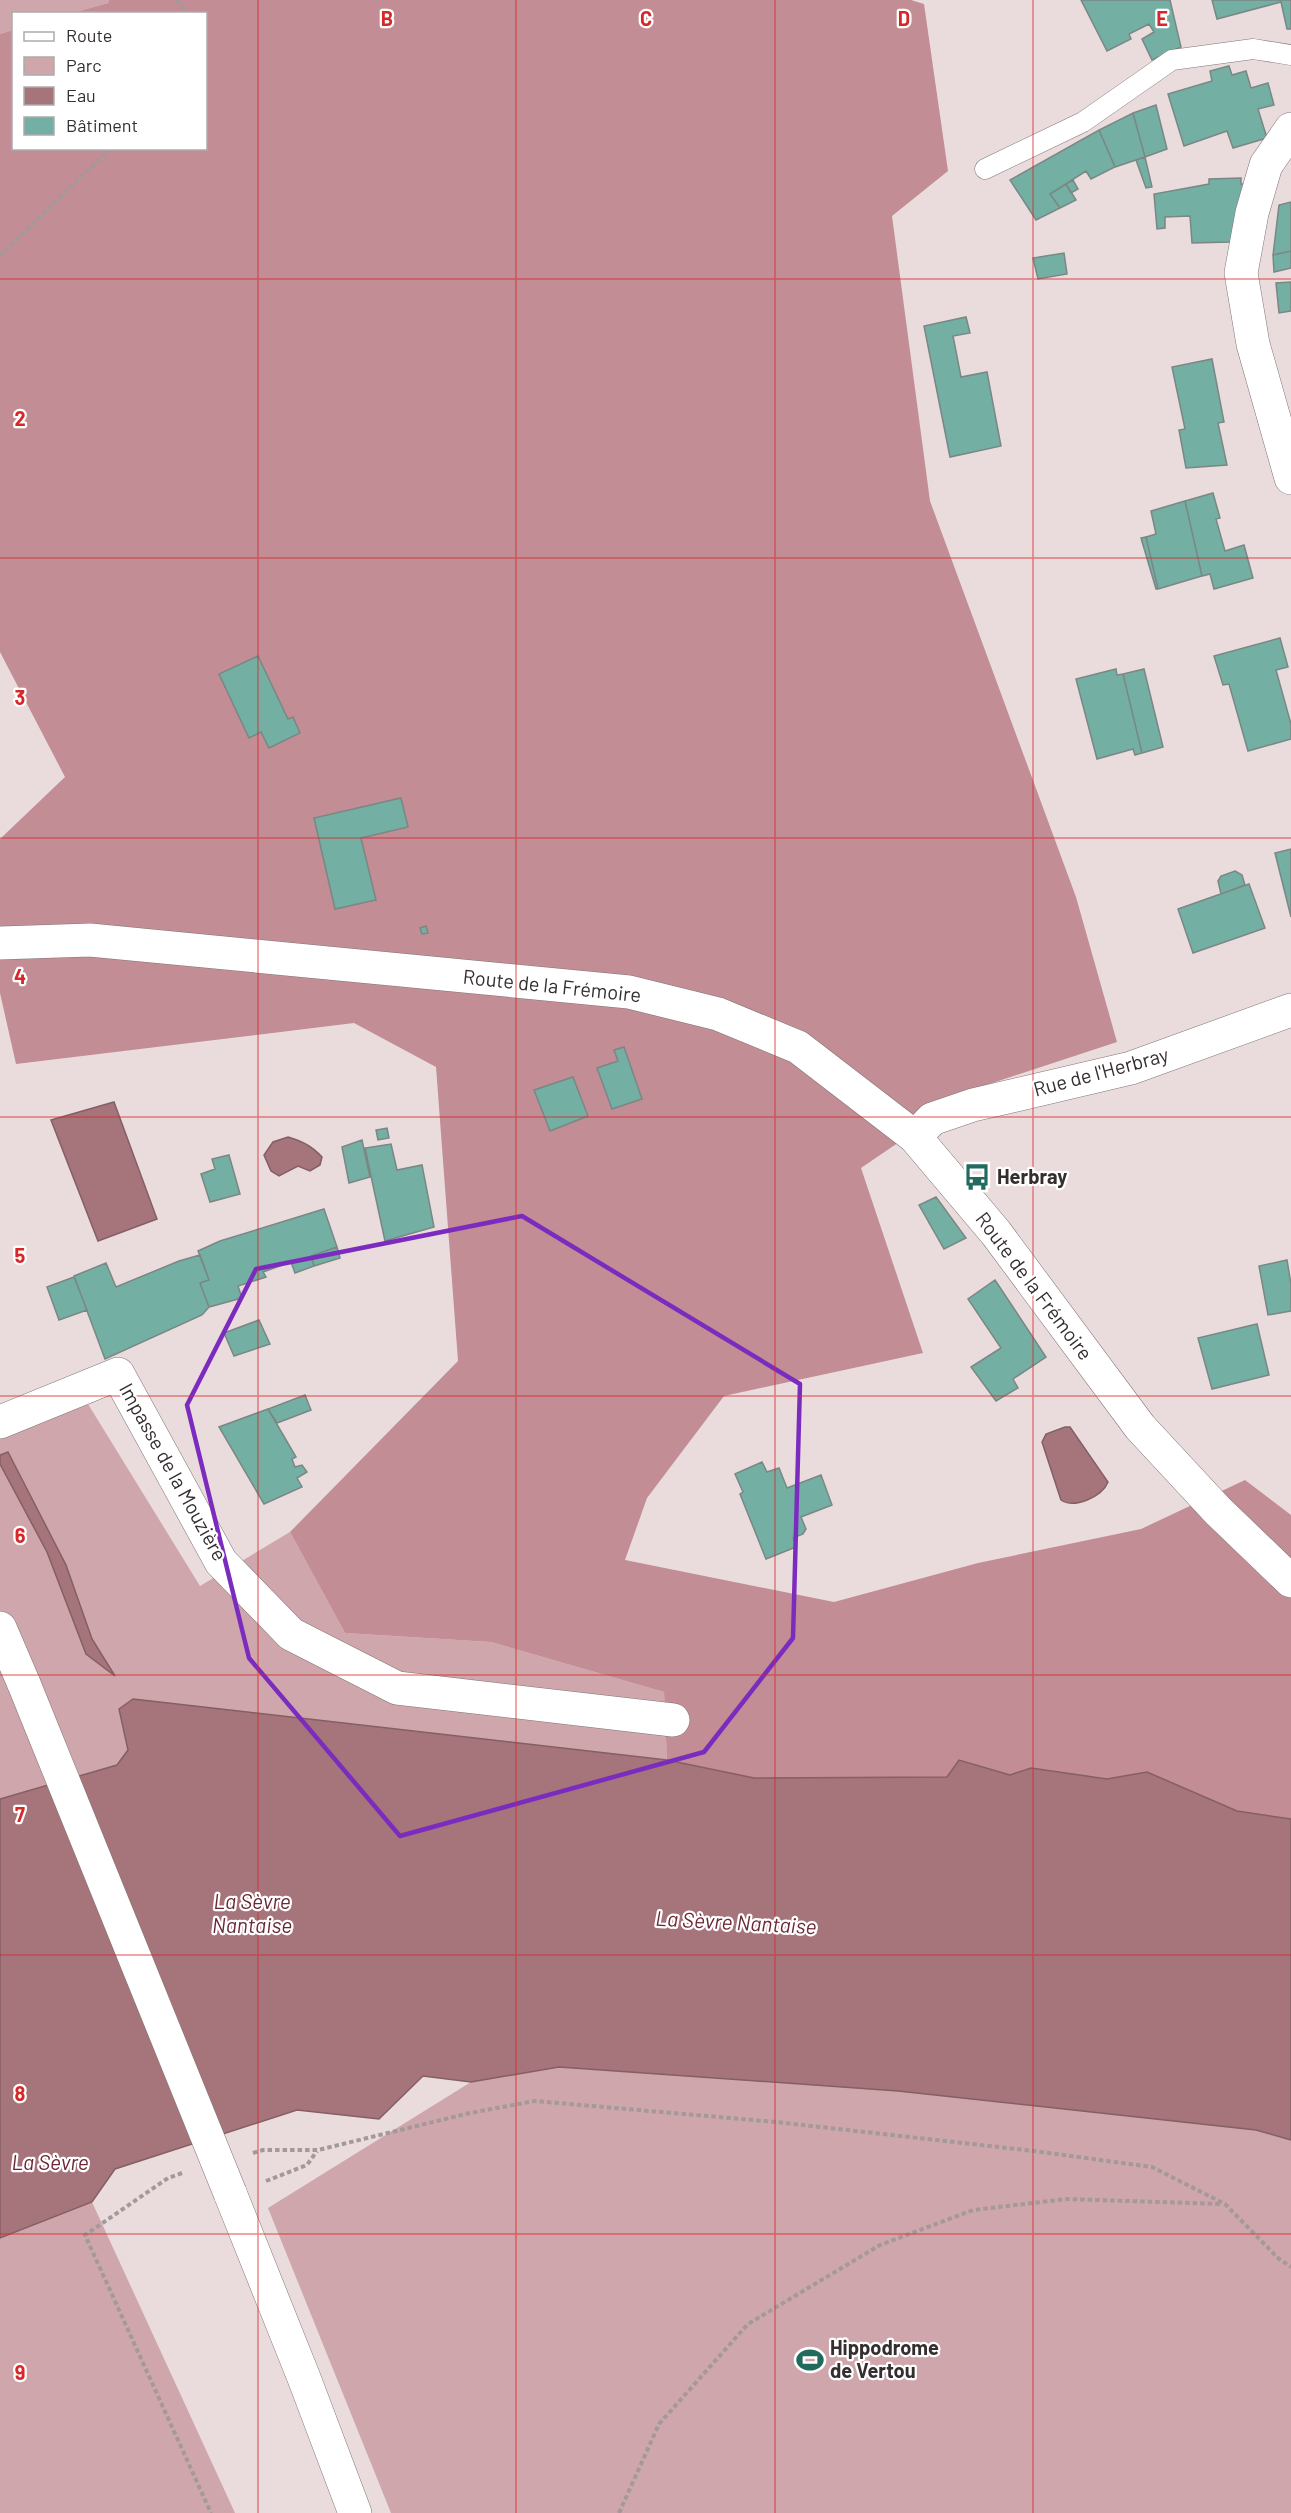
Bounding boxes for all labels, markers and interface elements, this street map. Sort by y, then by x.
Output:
text: B [381,6,393,30]
text: C [640,6,652,30]
text: D [898,6,910,30]
text: E [1156,6,1168,30]
legend [12,12,207,150]
text: Route [66,24,112,46]
text: Parc [66,54,102,76]
text: Eau [66,84,96,106]
text: Bâtiment [66,114,138,136]
text: 2 [14,406,26,430]
text: 3 [15,685,25,709]
text: 4 [14,964,26,988]
street label: Route de la Frémoire [462,964,642,1006]
street label: Rue de l'Herbray [1031,1041,1171,1101]
bus stop icon: Herbray [962,1162,992,1192]
place label: Herbray [997,1164,1067,1188]
street label: Route de la Frémoire [971,1207,1098,1364]
text: 5 [15,1243,26,1267]
street label: Impasse de la Mouzière [115,1378,233,1565]
text: 6 [15,1523,26,1547]
text: 7 [15,1802,25,1826]
water label: La Sèvre Nantaise [212,1888,292,1937]
water label: La Sèvre Nantaise [655,1905,817,1938]
text: 8 [15,2081,26,2105]
water label: La Sèvre [11,2149,89,2174]
place label: Hippodrome de Vertou [830,2335,939,2382]
sports icon: Hippodrome de Vertou [795,2345,825,2375]
text: 9 [15,2360,25,2384]

